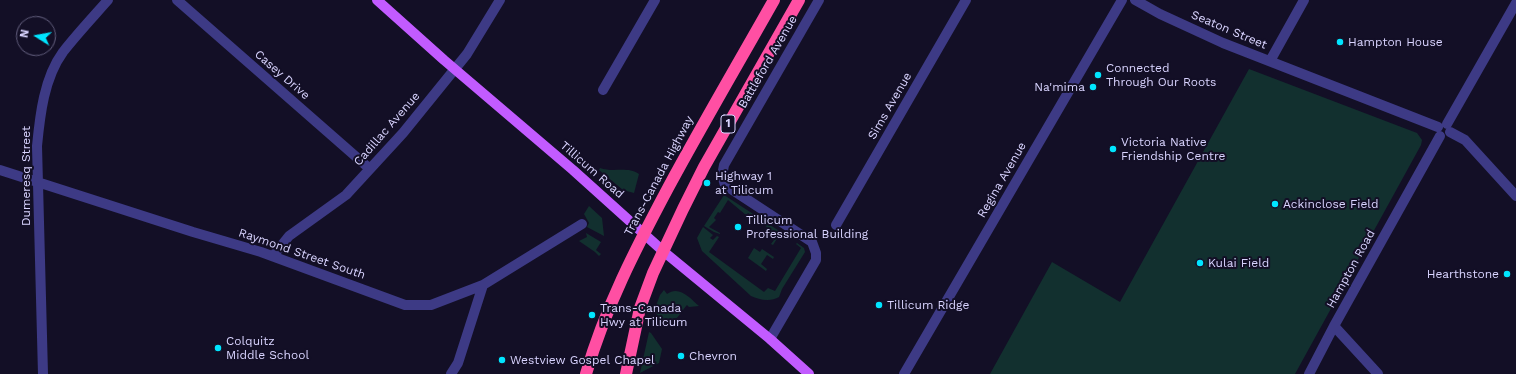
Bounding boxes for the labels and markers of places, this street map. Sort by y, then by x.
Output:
place label: Hampton House [1348,35,1443,49]
marker: Hampton House [1335,37,1345,47]
place label: Connected Through Our Roots [1106,61,1216,89]
marker: Connected Through Our Roots [1093,70,1103,80]
place label: Na'mima [1034,80,1085,94]
marker: Na'mima [1088,82,1098,92]
place label: Victoria Native Friendship Centre [1121,135,1226,163]
marker: Victoria Native Friendship Centre [1108,144,1118,154]
place label: Highway 1 at Tilicum [715,169,773,197]
marker: Highway 1 at Tilicum [702,178,712,188]
place label: Ackinclose Field [1283,197,1379,211]
marker: Ackinclose Field [1270,199,1280,209]
place label: Tillicum Professional Building [746,213,868,241]
marker: Tillicum Professional Building [733,222,743,232]
place label: Kulai Field [1208,256,1269,270]
marker: Kulai Field [1195,258,1205,268]
place label: Hearthstone [1427,267,1499,281]
marker: Hearthstone [1502,269,1512,279]
place label: Tillicum Ridge [887,298,969,312]
marker: Tillicum Ridge [874,300,884,310]
place label: Trans-Canada Hwy at Tilicum [600,301,687,329]
marker: Trans-Canada Hwy at Tilicum [587,310,597,320]
place label: Colquitz Middle School [226,334,309,362]
marker: Colquitz Middle School [213,343,223,353]
place label: Chevron [689,349,737,363]
marker: Chevron [676,351,686,361]
place label: Westview Gospel Chapel [510,353,655,367]
marker: Westview Gospel Chapel [497,355,507,365]

